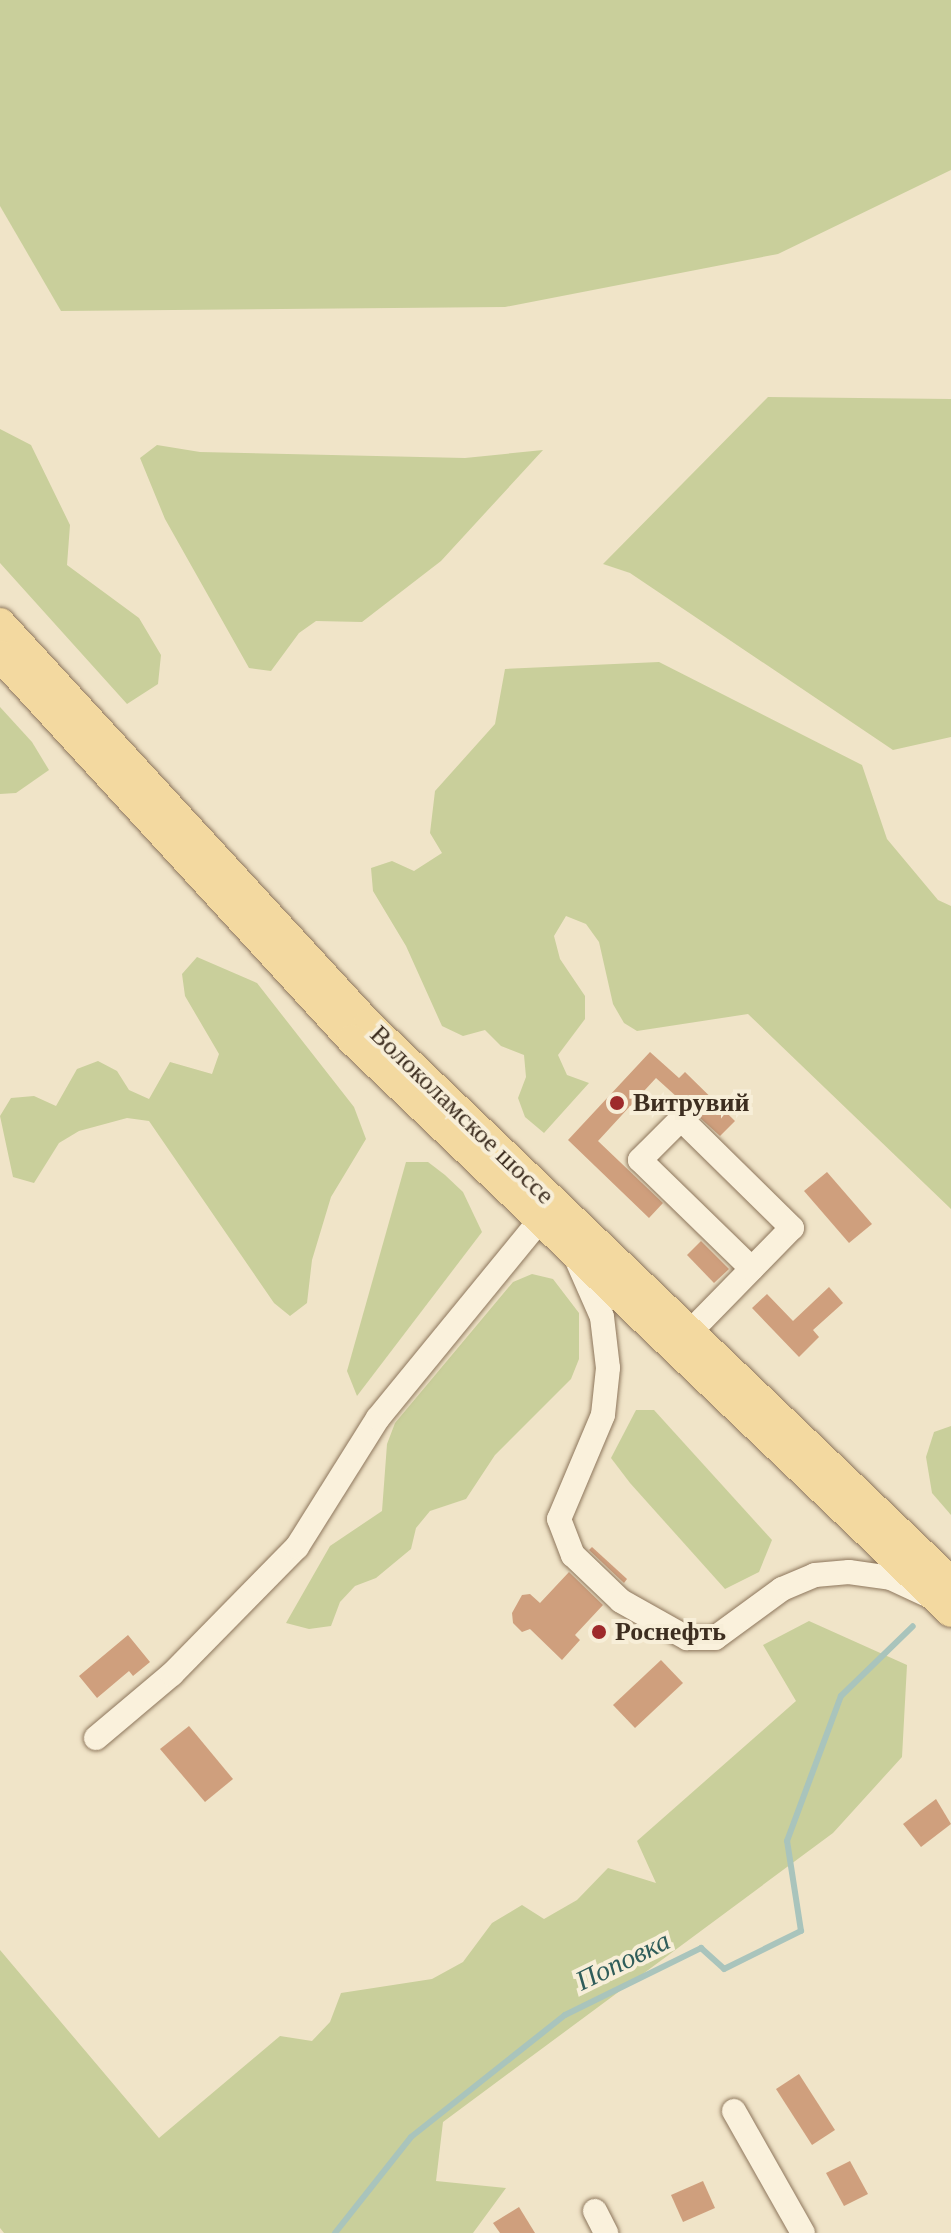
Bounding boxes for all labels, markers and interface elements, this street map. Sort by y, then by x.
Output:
street label: Волоколамское шоссе [364,1019,560,1211]
place label: Витрувий [633,1087,750,1119]
marker: Витрувий [608,1094,626,1112]
place label: Роснефть [615,1616,726,1648]
marker: Роснефть [590,1623,608,1641]
water label: Поповка [570,1924,676,1998]

